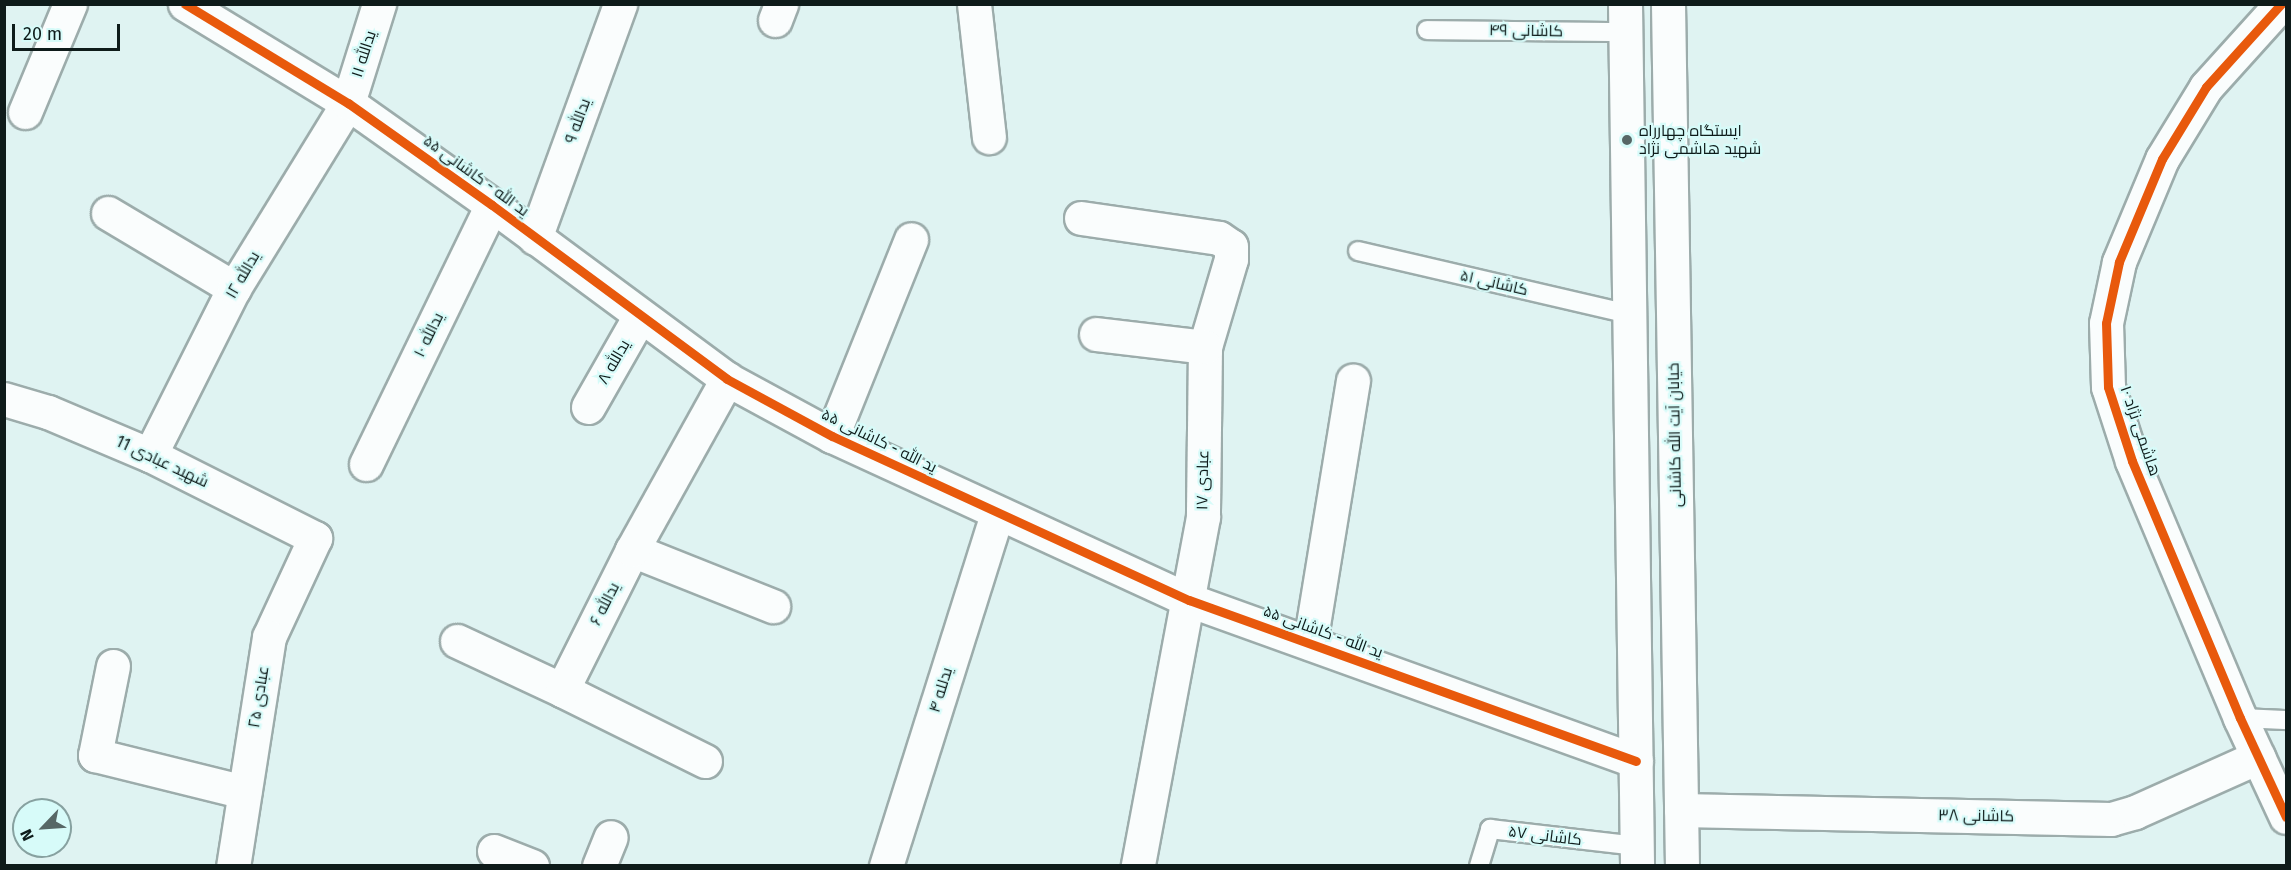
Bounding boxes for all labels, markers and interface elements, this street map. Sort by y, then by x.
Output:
scale bar [15,12,123,50]
street label: کاشانی ۴۹ [1489,21,1563,41]
text: 20 m [23,23,62,45]
street label: یدالله ۱۱ [347,28,381,80]
street label: یدالله ۹ [561,96,595,146]
place label: ایستگاه چهارراه شهید هاشمی نژاد [1639,121,1761,159]
street label: ید الله - کاشانی ۵۵ [419,131,533,221]
marker: ایستگاه چهارراه شهید هاشمی نژاد [1620,133,1634,147]
street label: یدالله ۱۲ [222,248,264,302]
street label: کاشانی ۵۱ [1458,266,1530,300]
street label: یدالله ۱۰ [410,310,448,360]
street label: یدالله ۸ [594,336,634,388]
street label: خیابان آیت الله کاشانی [1664,363,1686,507]
street label: هاشمی نژاد ۱۰ [2116,383,2164,479]
street label: ید الله - کاشانی ۵۵ [818,405,940,477]
street label: شهید عبادی 11 [113,432,211,492]
street label: عبادی ۱۷ [1193,450,1213,510]
street label: یدالله ۶ [586,579,624,629]
street label: ید الله - کاشانی ۵۵ [1261,601,1385,663]
street label: عبادی ۲۵ [245,665,273,729]
street label: یدلله ۴ [925,665,957,715]
north arrow [12,798,72,858]
street label: کاشانی ۳۸ [1938,806,2014,826]
street label: کاشانی ۵۷ [1507,822,1583,850]
text: N [16,826,38,844]

